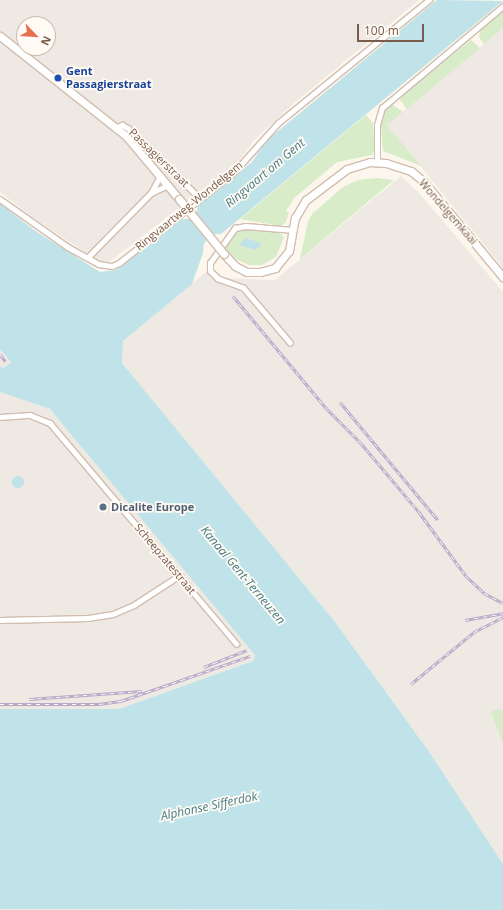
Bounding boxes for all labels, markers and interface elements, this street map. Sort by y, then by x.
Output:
north arrow [16,16,56,56]
scale bar [359,16,426,42]
text: 100 m [364,22,399,39]
text: N [38,34,55,48]
place label: Gent Passagierstraat [66,65,151,91]
marker: Gent Passagierstraat [53,73,63,83]
street label: Passagierstraat [126,126,192,190]
water label: Ringvaart om Gent [222,136,308,210]
street label: Ringvaartweg-Wondelgem [133,159,245,253]
street label: Wondelgemkaai [416,177,480,247]
place label: Dicalite Europe [111,500,194,514]
marker: Dicalite Europe [98,502,108,512]
street label: Scheepzatestraat [132,521,198,597]
water label: Kanaal Gent-Terneuzen [198,523,288,627]
water label: Alphonse Sifferdok [159,789,259,823]

